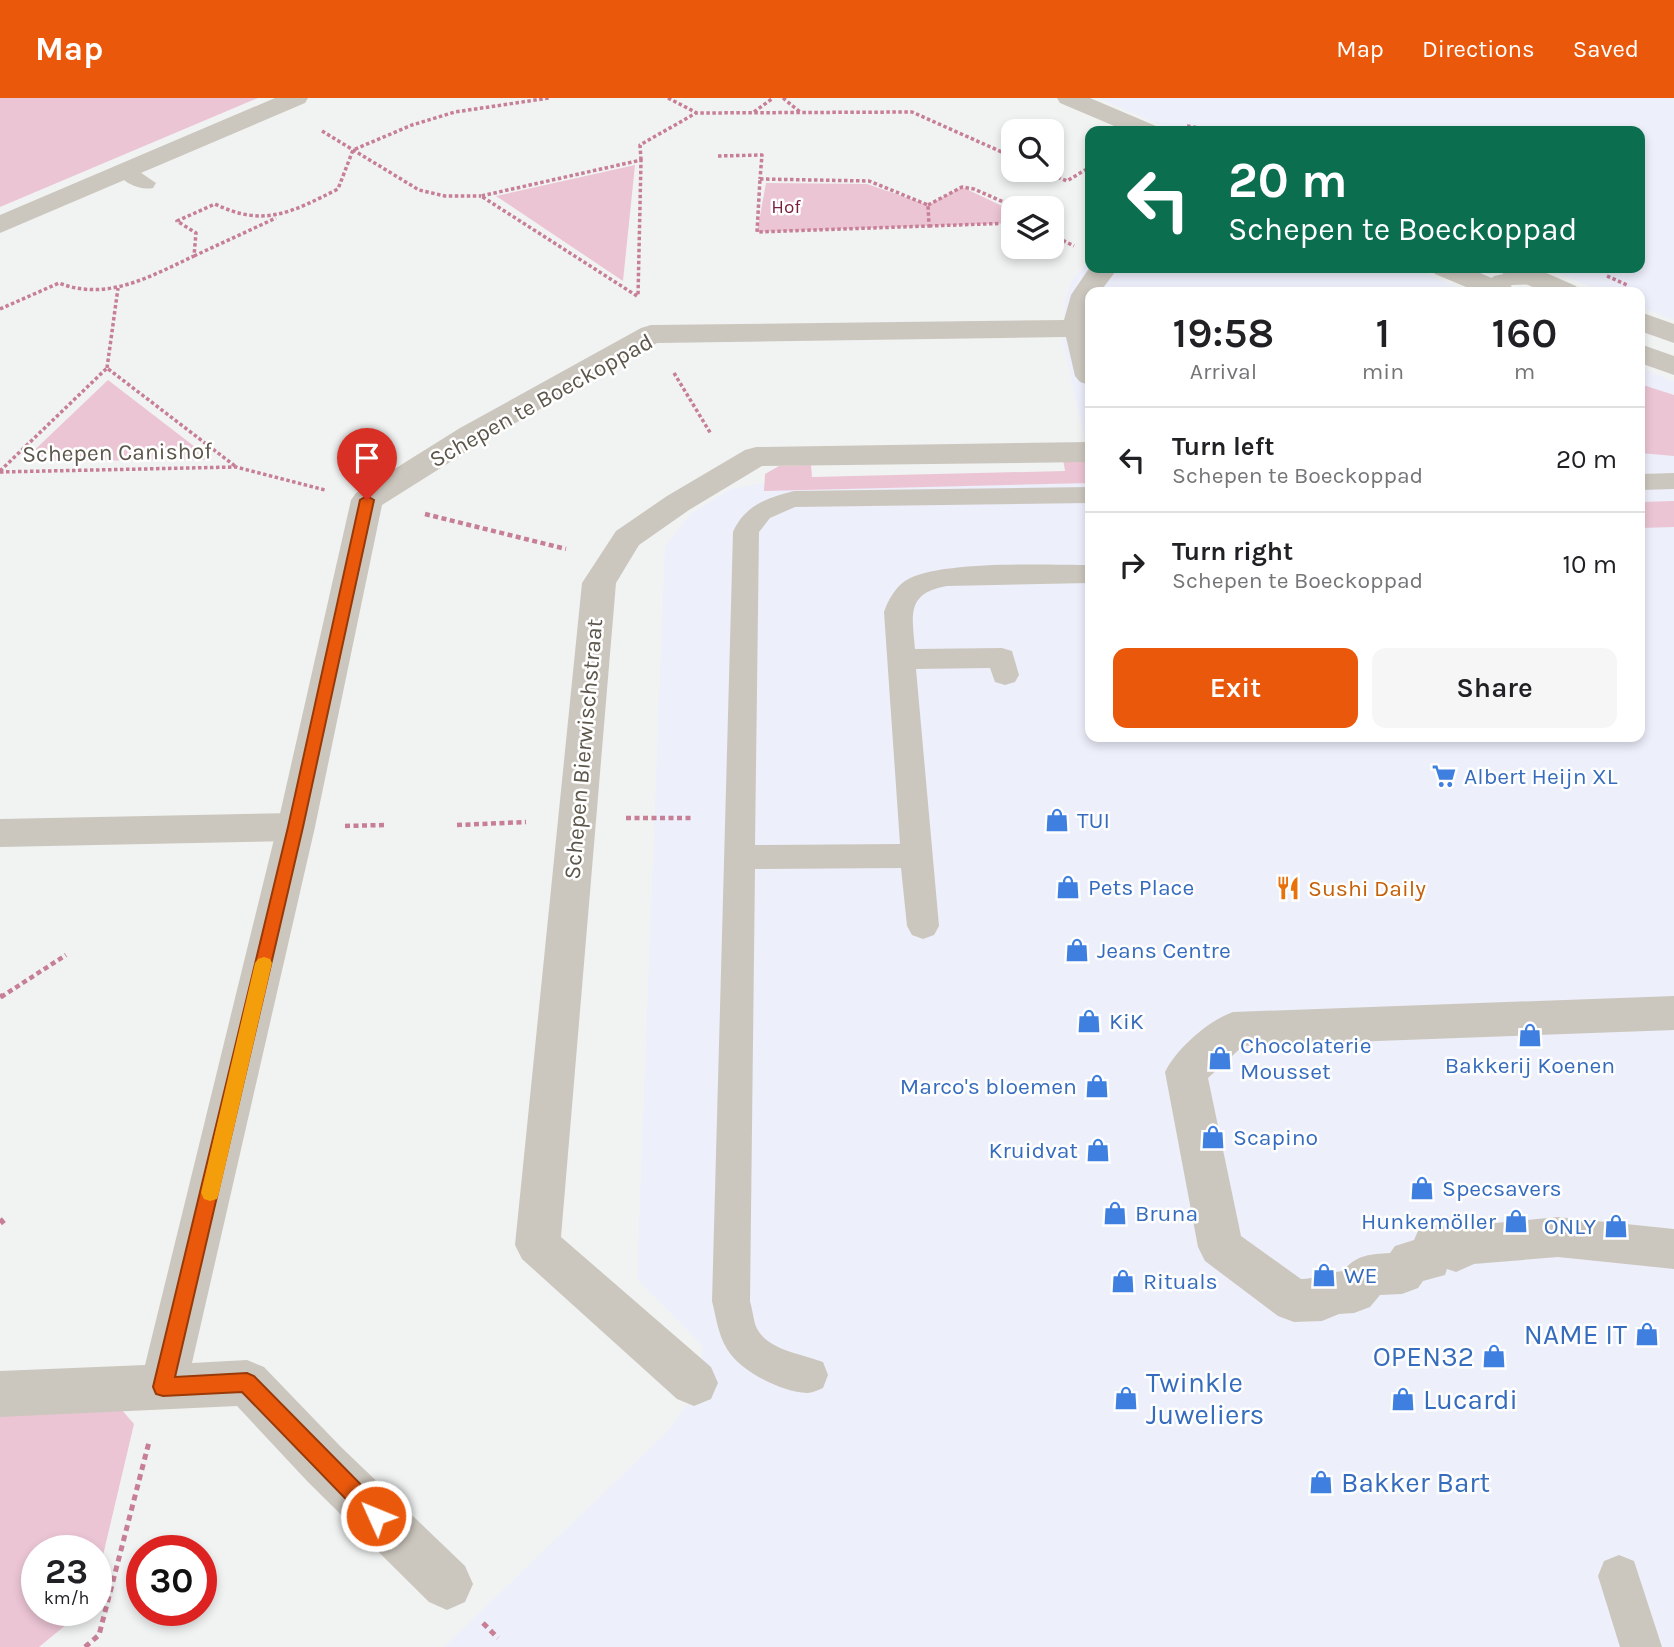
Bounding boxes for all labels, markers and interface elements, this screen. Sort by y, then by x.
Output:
text: Map [35,30,103,68]
text: Map [1336,35,1384,63]
text: Directions [1422,35,1535,63]
text: Saved [1573,35,1639,63]
map controls [1001,119,1064,259]
button: search [1001,119,1064,182]
text: 20 m [1228,152,1348,209]
icon: left [1113,154,1204,245]
park label: Hof [771,196,801,218]
button: layers [1001,196,1064,259]
text: Schepen te Boeckoppad [1228,211,1578,248]
text: 19:58 [1172,308,1274,358]
text: 1 [1376,308,1390,358]
text: 160 [1492,308,1557,358]
street label: Schepen te Boeckoppad [425,328,658,473]
text: Arrival [1190,358,1257,385]
text: min [1362,358,1404,385]
text: m [1514,358,1535,385]
pin [337,428,397,500]
text: Turn left [1172,431,1274,462]
street label: Schepen Canishof [22,437,212,468]
icon: arrive [348,439,386,477]
icon: left [1113,441,1151,479]
text: 20 m [1556,444,1617,475]
text: Schepen te Boeckoppad [1172,462,1423,489]
text: Turn right [1172,536,1293,567]
icon: right [1113,546,1151,584]
text: 10 m [1562,549,1617,580]
text: Schepen te Boeckoppad [1172,567,1423,594]
street label: Schepen Bierwischstraat [559,617,608,881]
button: Exit [1113,648,1358,728]
button: Share [1372,648,1617,728]
supermarket icon: Albert Heijn XL [1430,762,1458,790]
place label: Albert Heijn XL [1464,763,1618,790]
shop icon: TUI [1043,806,1071,834]
place label: TUI [1077,807,1110,834]
shop icon: Pets Place [1054,873,1082,901]
place label: Pets Place [1088,874,1194,901]
restaurant icon: Sushi Daily [1274,874,1302,902]
place label: Sushi Daily [1308,875,1426,902]
shop icon: Jeans Centre [1063,936,1091,964]
place label: Jeans Centre [1097,937,1231,964]
shop icon: KiK [1075,1007,1103,1035]
place label: KiK [1109,1008,1144,1035]
shop icon: Bakkerij Koenen [1516,1021,1544,1049]
place label: Chocolaterie Mousset [1240,1032,1372,1085]
shop icon: Chocolaterie Mousset [1206,1044,1234,1072]
place label: Bakkerij Koenen [1445,1052,1615,1079]
shop icon: Marco's bloemen [1083,1072,1111,1100]
place label: Marco's bloemen [900,1073,1077,1100]
shop icon: Scapino [1199,1123,1227,1151]
place label: Scapino [1233,1124,1318,1151]
shop icon: Kruidvat [1084,1136,1112,1164]
place label: Kruidvat [988,1137,1078,1164]
shop icon: Specsavers [1408,1174,1436,1202]
place label: Specsavers [1442,1175,1562,1202]
shop icon: Bruna [1101,1199,1129,1227]
place label: Bruna [1135,1200,1198,1227]
shop icon: Hunkemöller [1502,1207,1530,1235]
place label: Hunkemöller [1361,1208,1497,1235]
shop icon: ONLY [1602,1212,1630,1240]
place label: ONLY [1544,1213,1596,1240]
shop icon: WE [1310,1261,1338,1289]
place label: WE [1344,1262,1378,1289]
shop icon: Rituals [1109,1267,1137,1295]
place label: Rituals [1143,1268,1218,1295]
place label: NAME IT [1524,1318,1627,1351]
shop icon: NAME IT [1633,1320,1661,1348]
place label: OPEN32 [1373,1340,1474,1373]
shop icon: OPEN32 [1480,1342,1508,1370]
place label: Twinkle Juweliers [1146,1366,1264,1431]
place label: Lucardi [1423,1383,1518,1416]
shop icon: Twinkle Juweliers [1112,1384,1140,1412]
shop icon: Lucardi [1389,1385,1417,1413]
place label: Bakker Bart [1341,1466,1490,1499]
shop icon: Bakker Bart [1307,1468,1335,1496]
position arrow [339,1479,413,1553]
speed limit sign: 30 [126,1535,217,1626]
text: 23 [45,1551,88,1592]
text: km/h [44,1587,89,1609]

